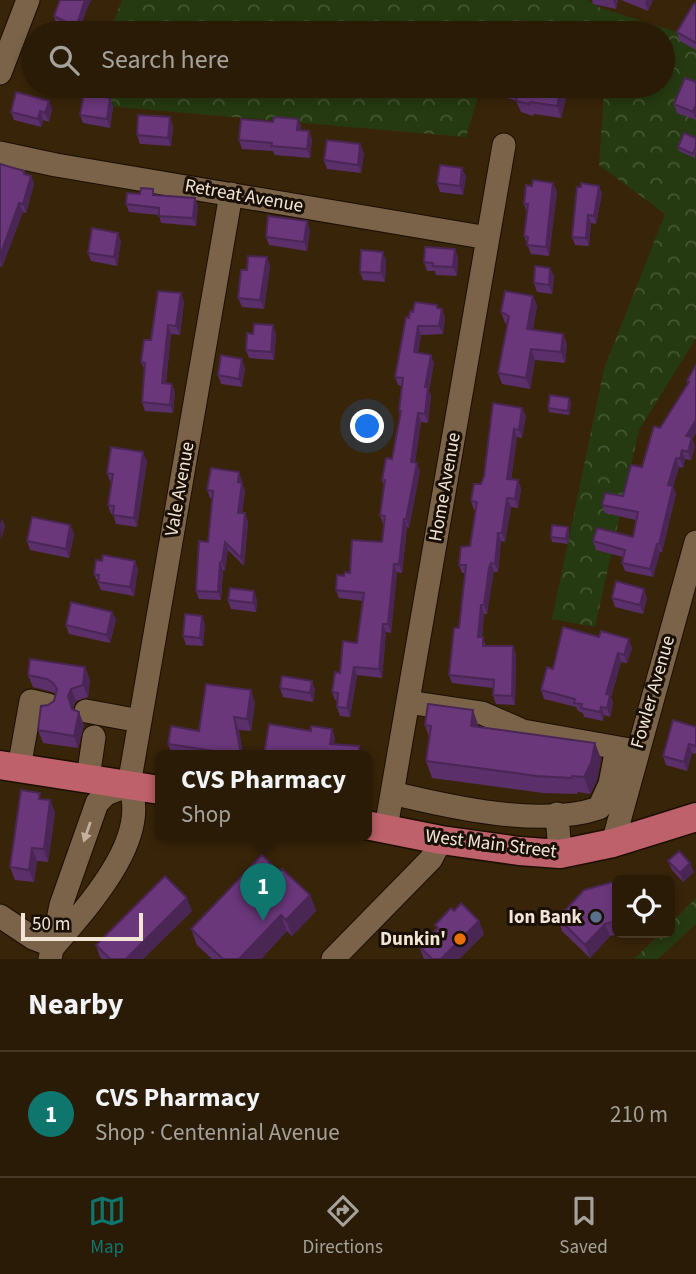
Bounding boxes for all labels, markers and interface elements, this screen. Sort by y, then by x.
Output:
search box [21,21,675,98]
icon: search [45,41,83,79]
text: Search here [101,41,229,78]
street label: Retreat Avenue [183,172,305,220]
your location [350,409,384,443]
street label: Home Avenue [422,430,468,544]
street label: Vale Avenue [158,440,202,538]
street label: Fowler Avenue [624,632,682,752]
popup [155,750,372,841]
text: CVS Pharmacy [181,761,346,798]
text: Shop [181,798,231,831]
one-way arrow [81,821,92,842]
street label: West Main Street [424,823,559,866]
pin: 1 [240,863,286,921]
map controls [612,875,675,938]
button: locate [612,875,675,938]
place label: Ion Bank [508,904,583,931]
marker: Ion Bank [588,909,604,925]
scale bar [21,910,144,942]
text: 50 m [32,911,70,938]
place label: Dunkin' [380,926,446,953]
marker: Dunkin' [452,931,468,947]
text: Nearby [28,983,123,1026]
text: CVS Pharmacy [95,1079,260,1116]
text: 1 [45,1098,57,1131]
text: 210 m [610,1098,668,1131]
text: Shop · Centennial Avenue [95,1116,340,1149]
tab: Map [88,1192,126,1261]
tab: Directions [303,1192,383,1261]
tab: Saved [559,1192,608,1261]

